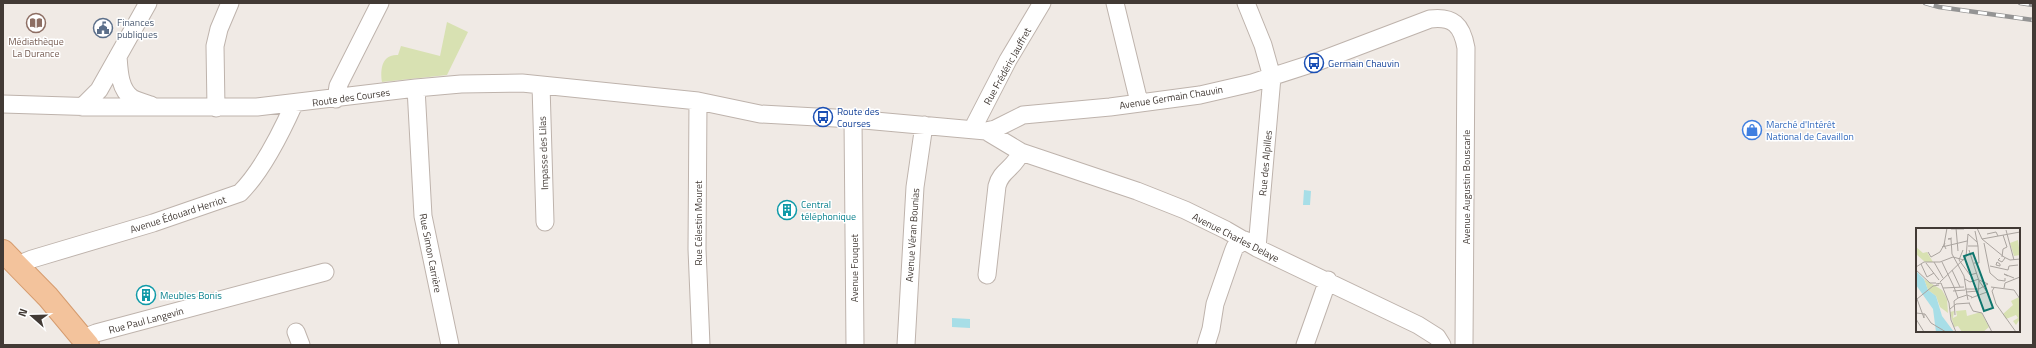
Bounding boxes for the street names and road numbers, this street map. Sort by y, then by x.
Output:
street label: Rue Frédéric Jauffret [980,24,1035,108]
street label: Avenue Germain Chauvin [1118,82,1224,113]
street label: Route des Courses [311,85,391,110]
street label: Impasse des Lilas [535,116,552,190]
street label: Rue des Alpilles [1255,129,1276,197]
street label: Avenue Augustin Bouscarle [1459,130,1474,244]
street label: Rue Célestin Mouret [691,180,706,266]
street label: Avenue Véran Bounias [902,187,923,282]
street label: Avenue Édouard Herriot [128,192,229,237]
street label: Avenue Charles Delaye [1190,209,1282,266]
street label: Rue Simon Carrière [415,212,446,294]
street label: Avenue Fouquet [847,233,862,302]
street label: Rue Paul Langevin [107,303,185,338]

